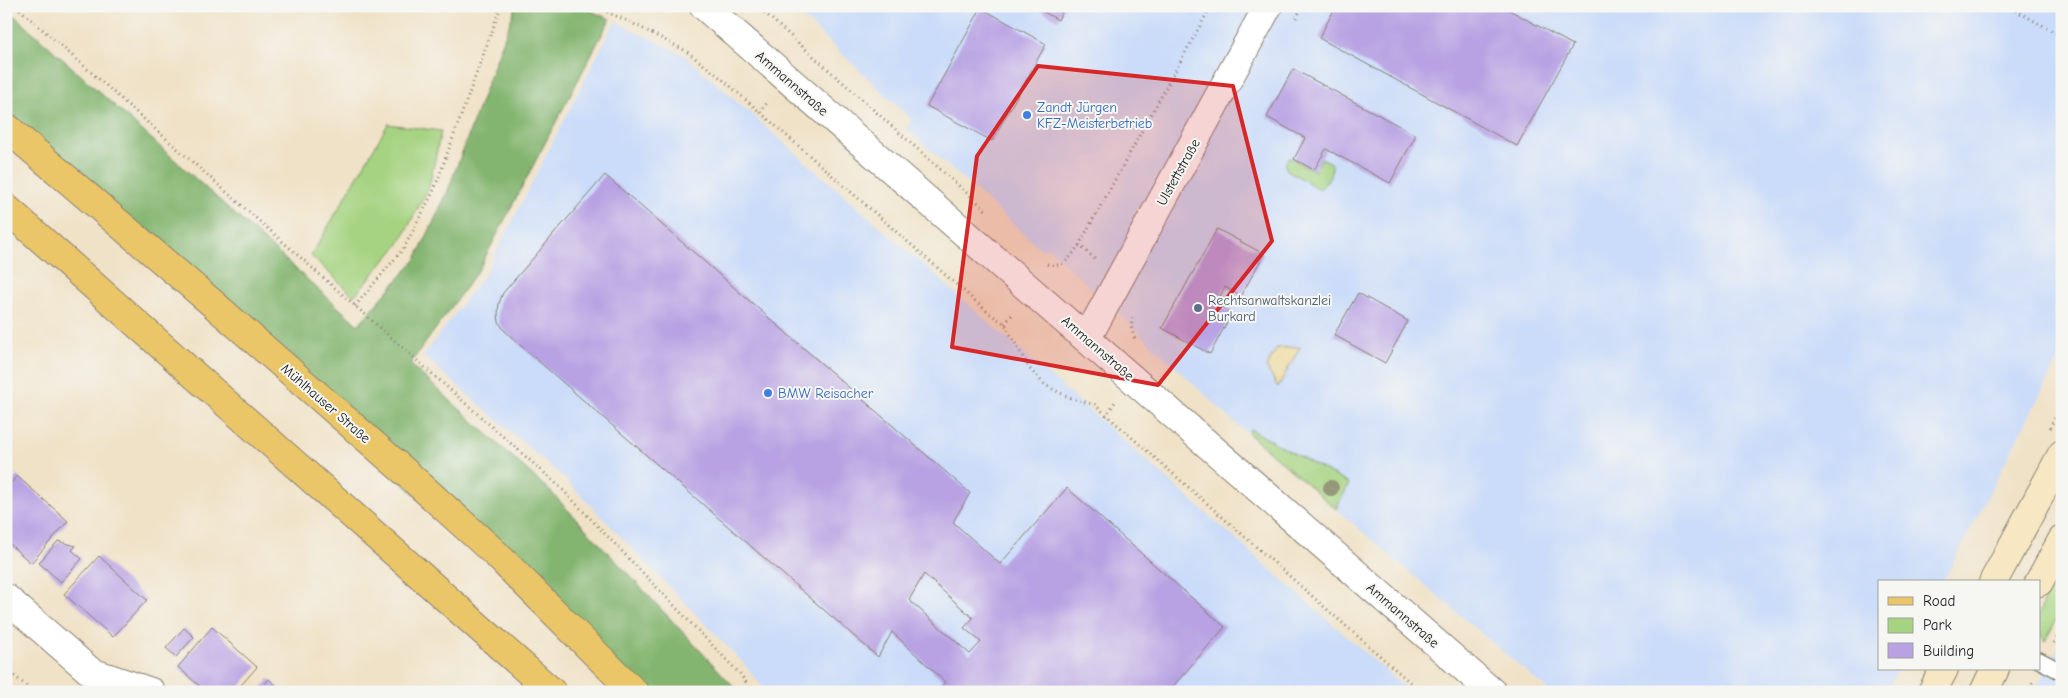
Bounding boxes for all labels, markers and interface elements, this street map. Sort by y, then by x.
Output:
street label: Ammannstraße [752,47,831,120]
place label: Zandt Jürgen KFZ-Meisterbetrieb [1037,99,1152,132]
marker: Zandt Jürgen KFZ-Meisterbetrieb [1021,109,1033,121]
street label: Ulstettstraße [1153,136,1204,209]
place label: Rechtsanwaltskanzlei Burkard [1208,292,1331,325]
marker: Rechtsanwaltskanzlei Burkard [1192,302,1204,314]
street label: Ammannstraße [1058,312,1137,385]
street label: Mühlhauser Straße [277,360,374,447]
place label: BMW Reisacher [778,385,874,402]
marker: BMW Reisacher [762,387,774,399]
street label: Ammannstraße [1363,579,1442,652]
legend [1878,580,2040,670]
text: Road [1923,592,1955,610]
text: Park [1923,616,1952,634]
text: Building [1923,642,1974,660]

